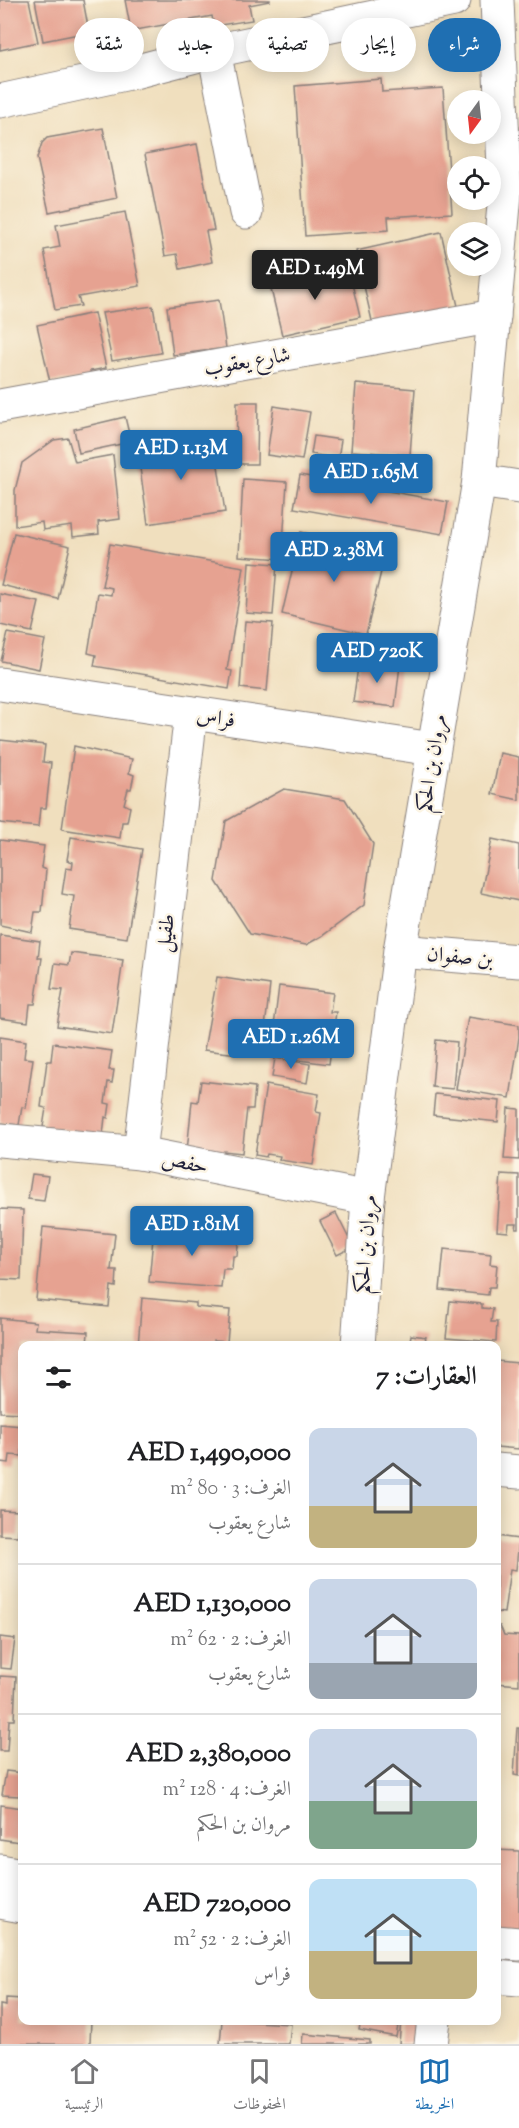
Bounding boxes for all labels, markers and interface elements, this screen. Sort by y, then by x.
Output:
chip: شقة [74,18,144,72]
chip: جديد [156,18,234,72]
chip: تصفية [246,18,329,72]
chip: إيجار [341,18,416,72]
chip: شراء [428,18,501,72]
north arrow [447,90,501,144]
map controls [447,90,501,276]
button: locate [447,156,501,210]
button: layers [447,222,501,276]
pin: AED 1.49M [246,250,384,301]
text: AED 1.49M [266,255,364,284]
street label: شارع يعقوب [202,341,293,386]
pin: AED 1.13M [112,430,250,481]
text: AED 1.13M [134,435,228,464]
pin: AED 1.65M [302,454,440,505]
text: AED 1.65M [323,459,419,488]
pin: AED 2.38M [265,532,403,583]
text: AED 2.38M [284,537,384,566]
pin: AED 720K [315,633,439,684]
text: AED 720K [331,638,423,667]
street label: فراس [194,701,237,737]
street label: مروان بن الحكم [410,712,459,815]
street label: طفيل [150,912,184,954]
street label: بن صفوان [425,940,494,976]
pin: AED 1.26M [222,1019,360,1070]
text: AED 1.26M [242,1024,340,1053]
street label: حفص [159,1145,210,1183]
street label: مروان بن الحكم [349,1194,388,1295]
pin: AED 1.81M [123,1206,261,1257]
text: AED 1.81M [144,1211,240,1240]
text: العقارات: 7 [376,1359,477,1396]
icon: filters [42,1361,75,1394]
text: AED 1,490,000 [127,1435,291,1472]
icon: home [357,1452,429,1524]
text: الغرف: 3 · 80 m² [170,1475,291,1504]
text: شارع يعقوب [208,1510,291,1539]
text: AED 1,130,000 [134,1586,291,1623]
icon: home [357,1603,429,1675]
text: الغرف: 2 · 62 m² [170,1626,291,1655]
text: شارع يعقوب [208,1661,291,1690]
text: AED 2,380,000 [126,1736,291,1773]
icon: home [357,1753,429,1825]
text: الغرف: 4 · 128 m² [162,1776,291,1805]
text: مروان بن الحكم [197,1811,291,1840]
text: AED 720,000 [143,1886,291,1923]
icon: home [357,1903,429,1975]
text: الغرف: 2 · 52 m² [173,1926,291,1955]
text: فراس [254,1961,291,1990]
tab: الرئيسية [65,2055,103,2119]
tab: المحفوظات [233,2055,286,2119]
tab: الخريطة [415,2055,454,2119]

